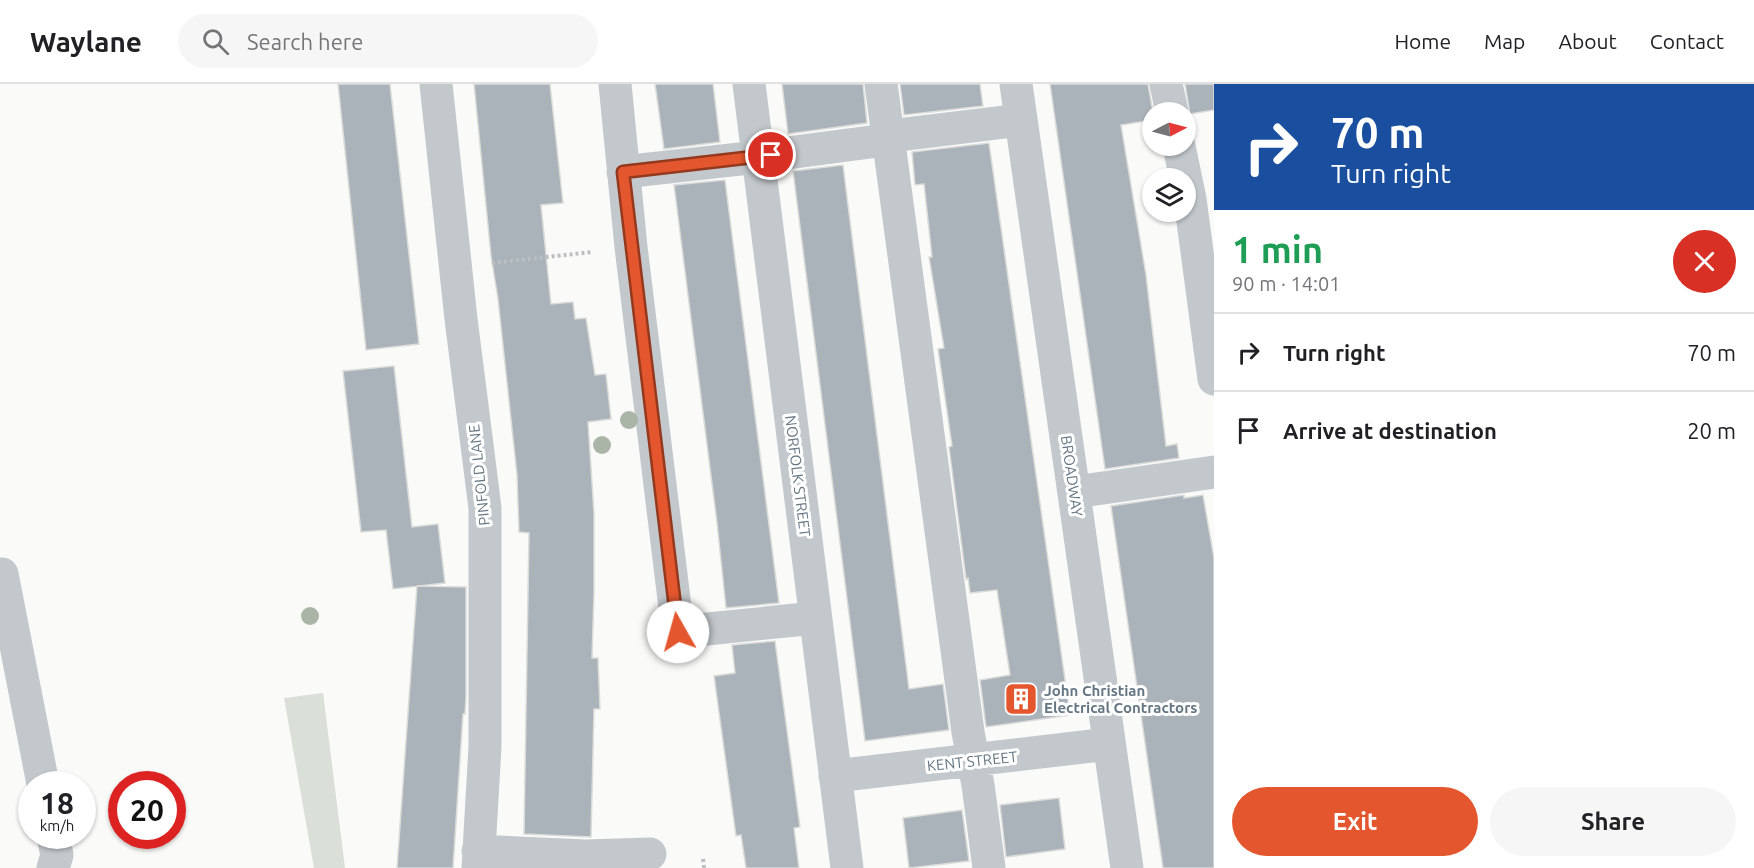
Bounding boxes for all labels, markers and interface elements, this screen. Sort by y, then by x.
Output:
search box [178,14,598,68]
icon: search [199,25,232,58]
text: Waylane [30,26,142,57]
text: Search here [247,29,363,54]
text: Home [1394,29,1451,53]
text: Map [1484,29,1525,53]
text: About [1558,29,1617,53]
text: Contact [1650,29,1724,53]
north arrow [1142,102,1196,156]
map controls [1142,102,1196,222]
icon: right [1232,108,1310,186]
text: 70 m [1331,109,1425,156]
pin [745,129,796,180]
icon: arrive [754,138,787,171]
text: Turn right [1331,158,1451,188]
button: layers [1142,168,1196,222]
text: 1 min [1232,229,1323,270]
button: close [1673,230,1736,293]
text: 90 m · 14:01 [1232,272,1341,295]
icon: right [1232,336,1265,369]
text: Turn right [1283,340,1385,365]
text: 70 m [1687,340,1736,365]
street label: NORFOLK STREET [782,414,814,538]
icon: arrive [1232,414,1265,447]
text: Arrive at destination [1283,418,1497,443]
text: 20 m [1687,418,1736,443]
street label: PINFOLD LANE [465,424,493,526]
street label: BROADWAY [1058,434,1086,518]
position arrow [646,600,710,664]
building icon: John Christian Electrical Contractors [1003,681,1039,717]
place label: John Christian Electrical Contractors [1044,682,1197,716]
street label: KENT STREET [926,748,1019,774]
speed limit sign: 20 [108,771,186,849]
text: 18 [40,786,74,820]
button: Exit [1232,787,1478,856]
button: Share [1490,787,1736,856]
text: km/h [40,817,74,834]

